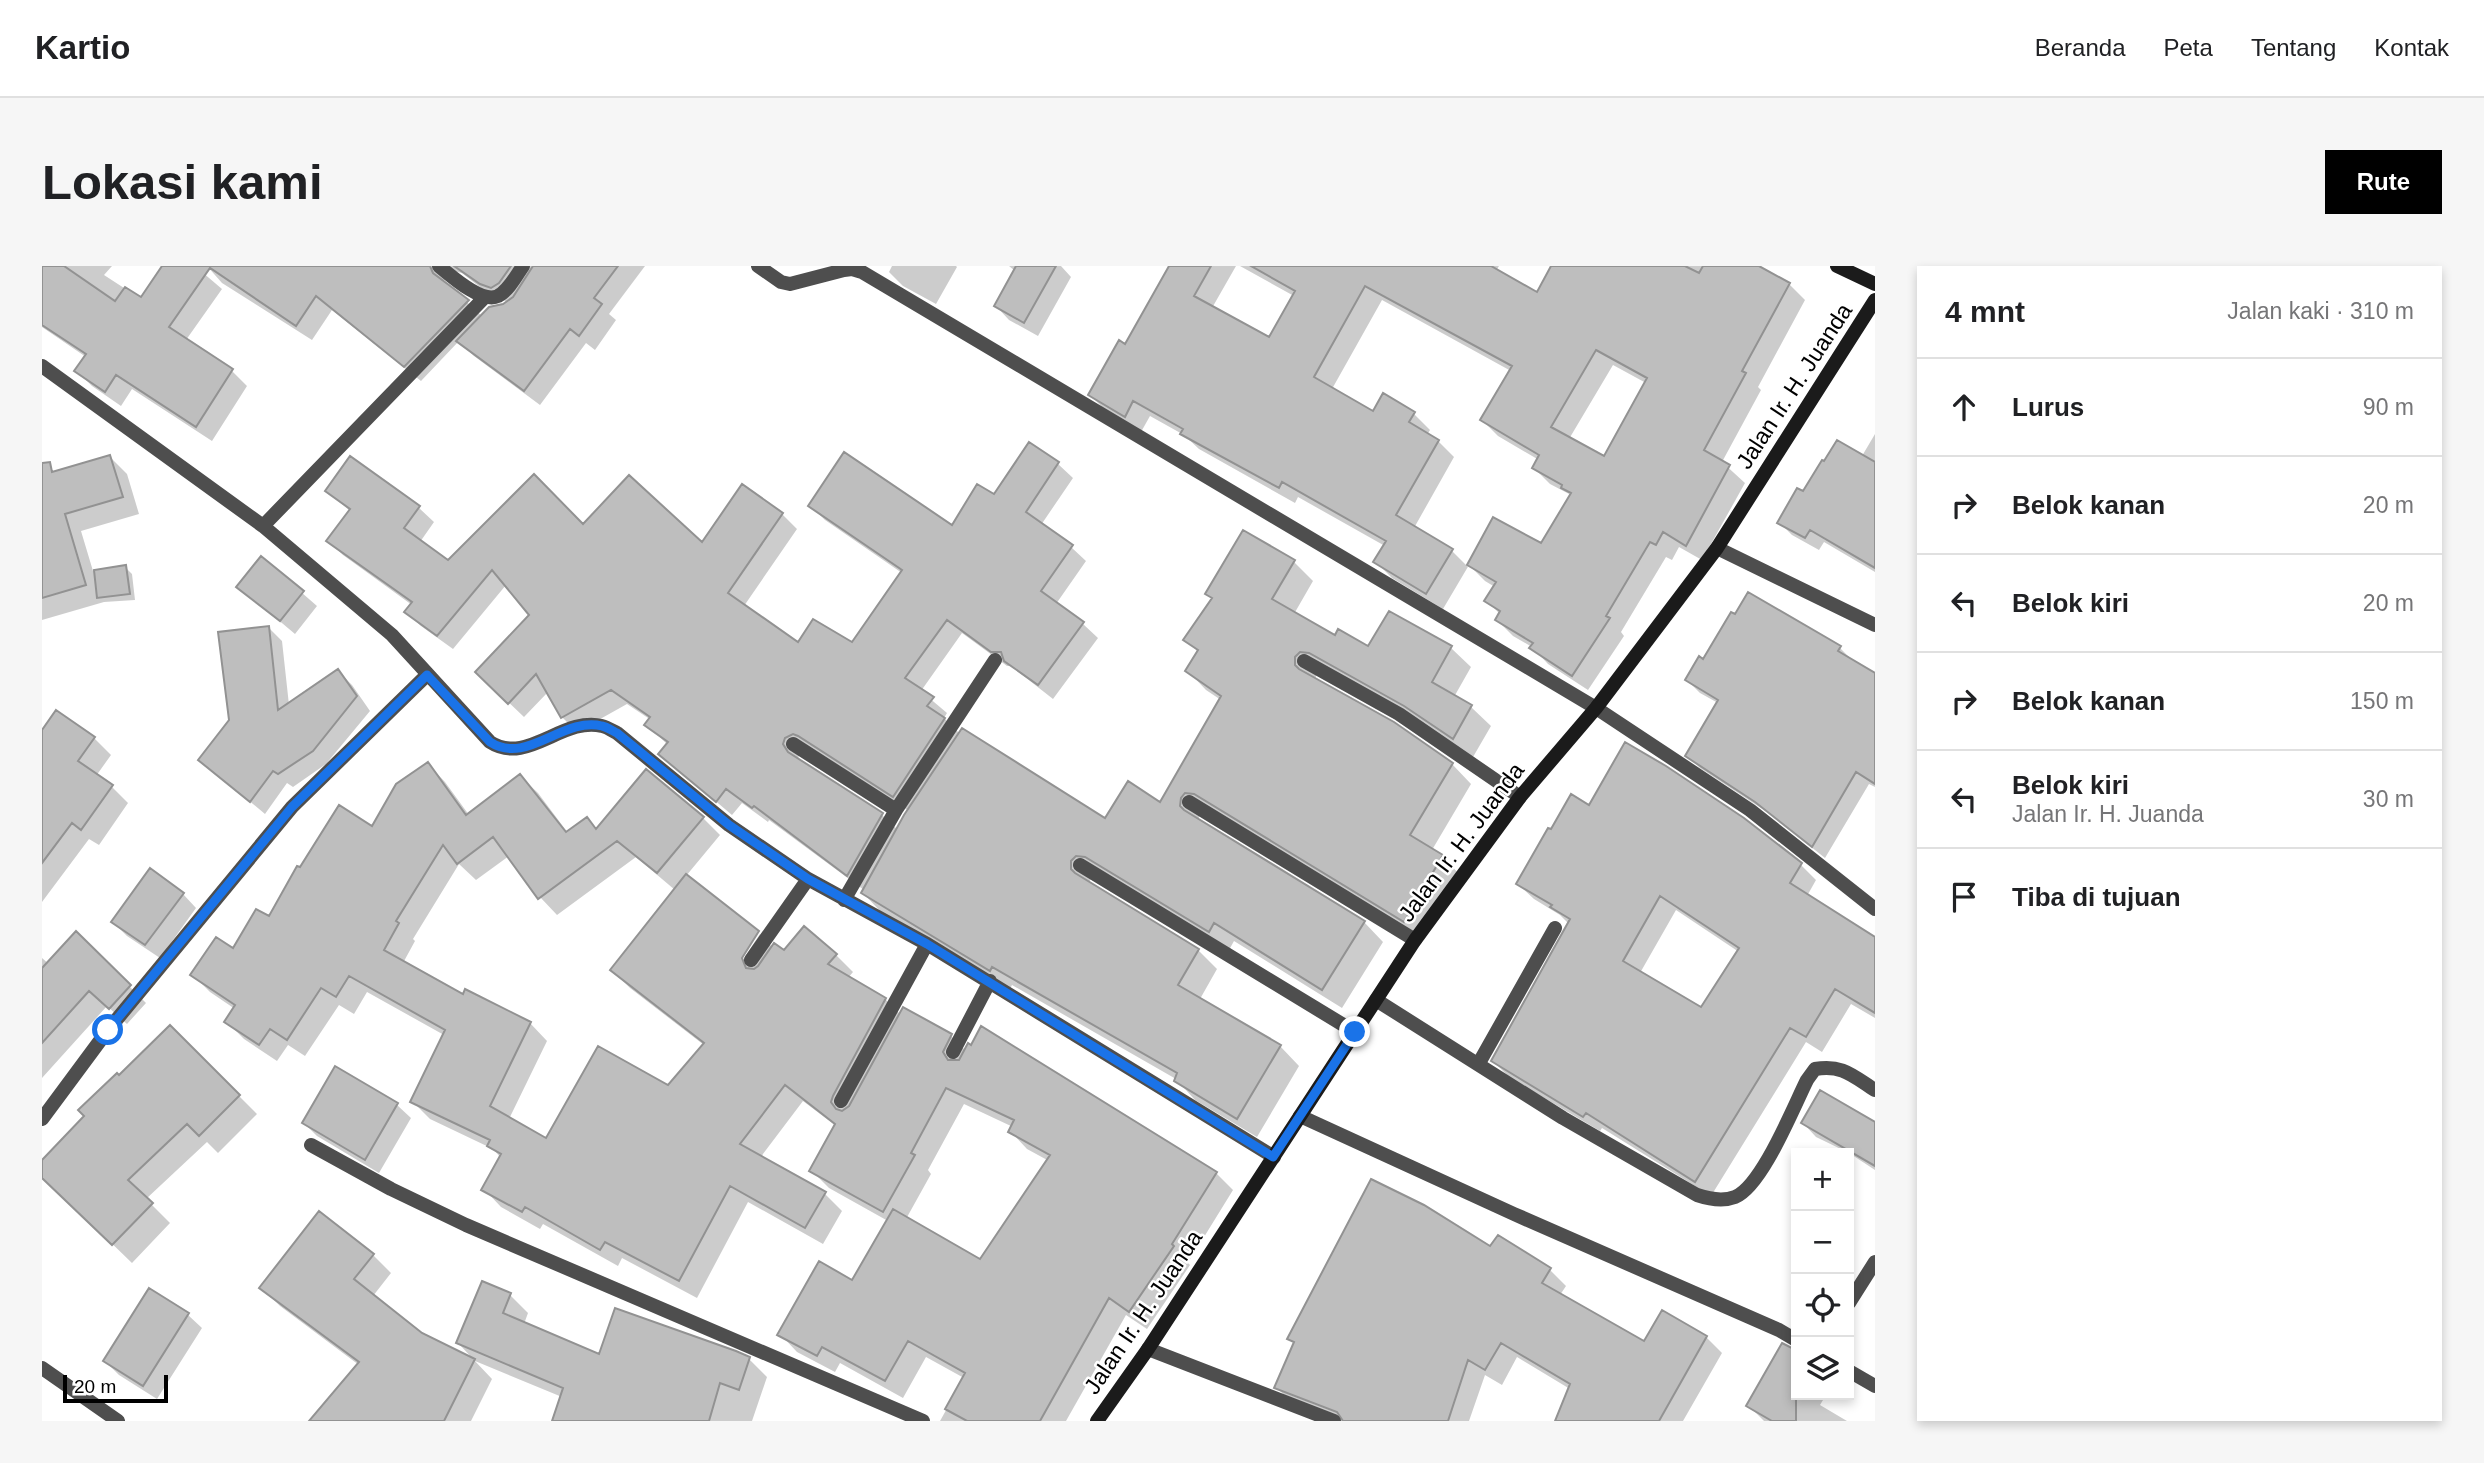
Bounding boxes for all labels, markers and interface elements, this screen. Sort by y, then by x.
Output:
text: Kartio [35,29,130,66]
text: Beranda [2035,34,2126,61]
text: Peta [2164,34,2213,61]
text: Tentang [2251,34,2336,61]
text: Kontak [2374,34,2449,61]
button: Rute [2325,150,2442,214]
text: Lokasi kami [42,155,323,209]
text: 4 mnt [1945,295,2025,328]
street label: Jalan Ir. H. Juanda [1731,298,1857,474]
text: Jalan kaki · 310 m [2227,298,2414,324]
icon: ahead [1945,388,1983,426]
text: Lurus [2012,392,2084,422]
text: 90 m [2363,394,2414,420]
icon: right [1945,486,1983,524]
text: Belok kanan [2012,490,2165,520]
text: 20 m [2363,492,2414,518]
icon: left [1945,584,1983,622]
text: Belok kiri [2012,588,2129,618]
text: 20 m [2363,590,2414,616]
icon: right [1945,682,1983,720]
text: Belok kanan [2012,686,2165,716]
text: 150 m [2350,688,2414,714]
street label: Jalan Ir. H. Juanda [1393,757,1529,926]
text: Belok kiri [2012,770,2129,800]
icon: left [1945,780,1983,818]
text: 30 m [2363,786,2414,812]
text: Jalan Ir. H. Juanda [2012,801,2204,827]
icon: arrive [1945,878,1983,916]
text: Tiba di tujuan [2012,882,2181,912]
route start [92,1014,123,1045]
route end [1339,1016,1370,1047]
map controls [1791,1148,1854,1400]
button: + [1791,1148,1854,1211]
button: − [1791,1211,1854,1274]
street label: Jalan Ir. H. Juanda [1079,1225,1208,1399]
button: locate [1791,1274,1854,1337]
button: layers [1791,1337,1854,1400]
scale bar [63,1372,168,1404]
text: 20 m [74,1376,116,1397]

